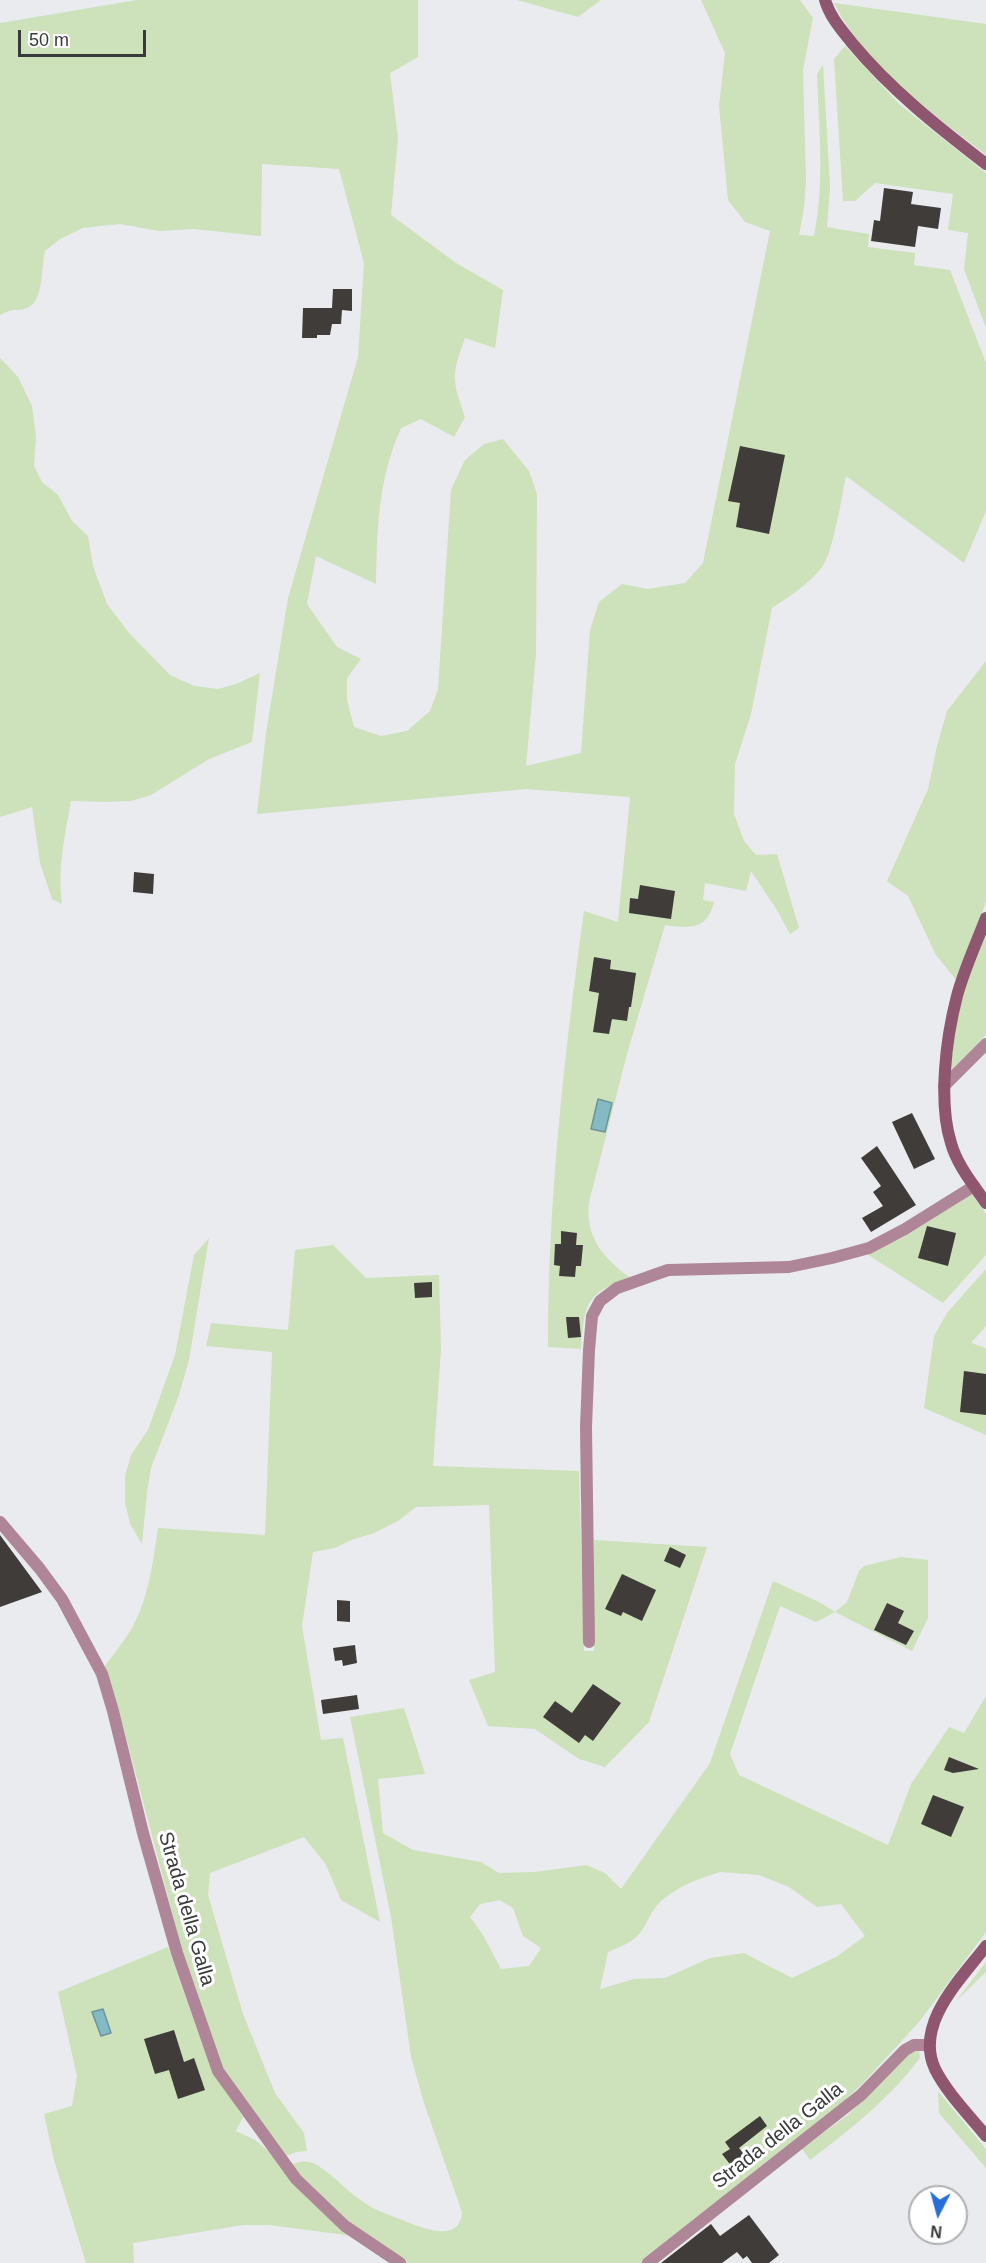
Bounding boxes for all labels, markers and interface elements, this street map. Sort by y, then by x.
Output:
scale bar [21,18,148,56]
text: 50 m [29,30,69,50]
street label: Strada della Galla [153,1829,219,1989]
street label: Strada della Galla [708,2078,848,2194]
north arrow [908,2185,968,2245]
text: N [930,2222,943,2240]

